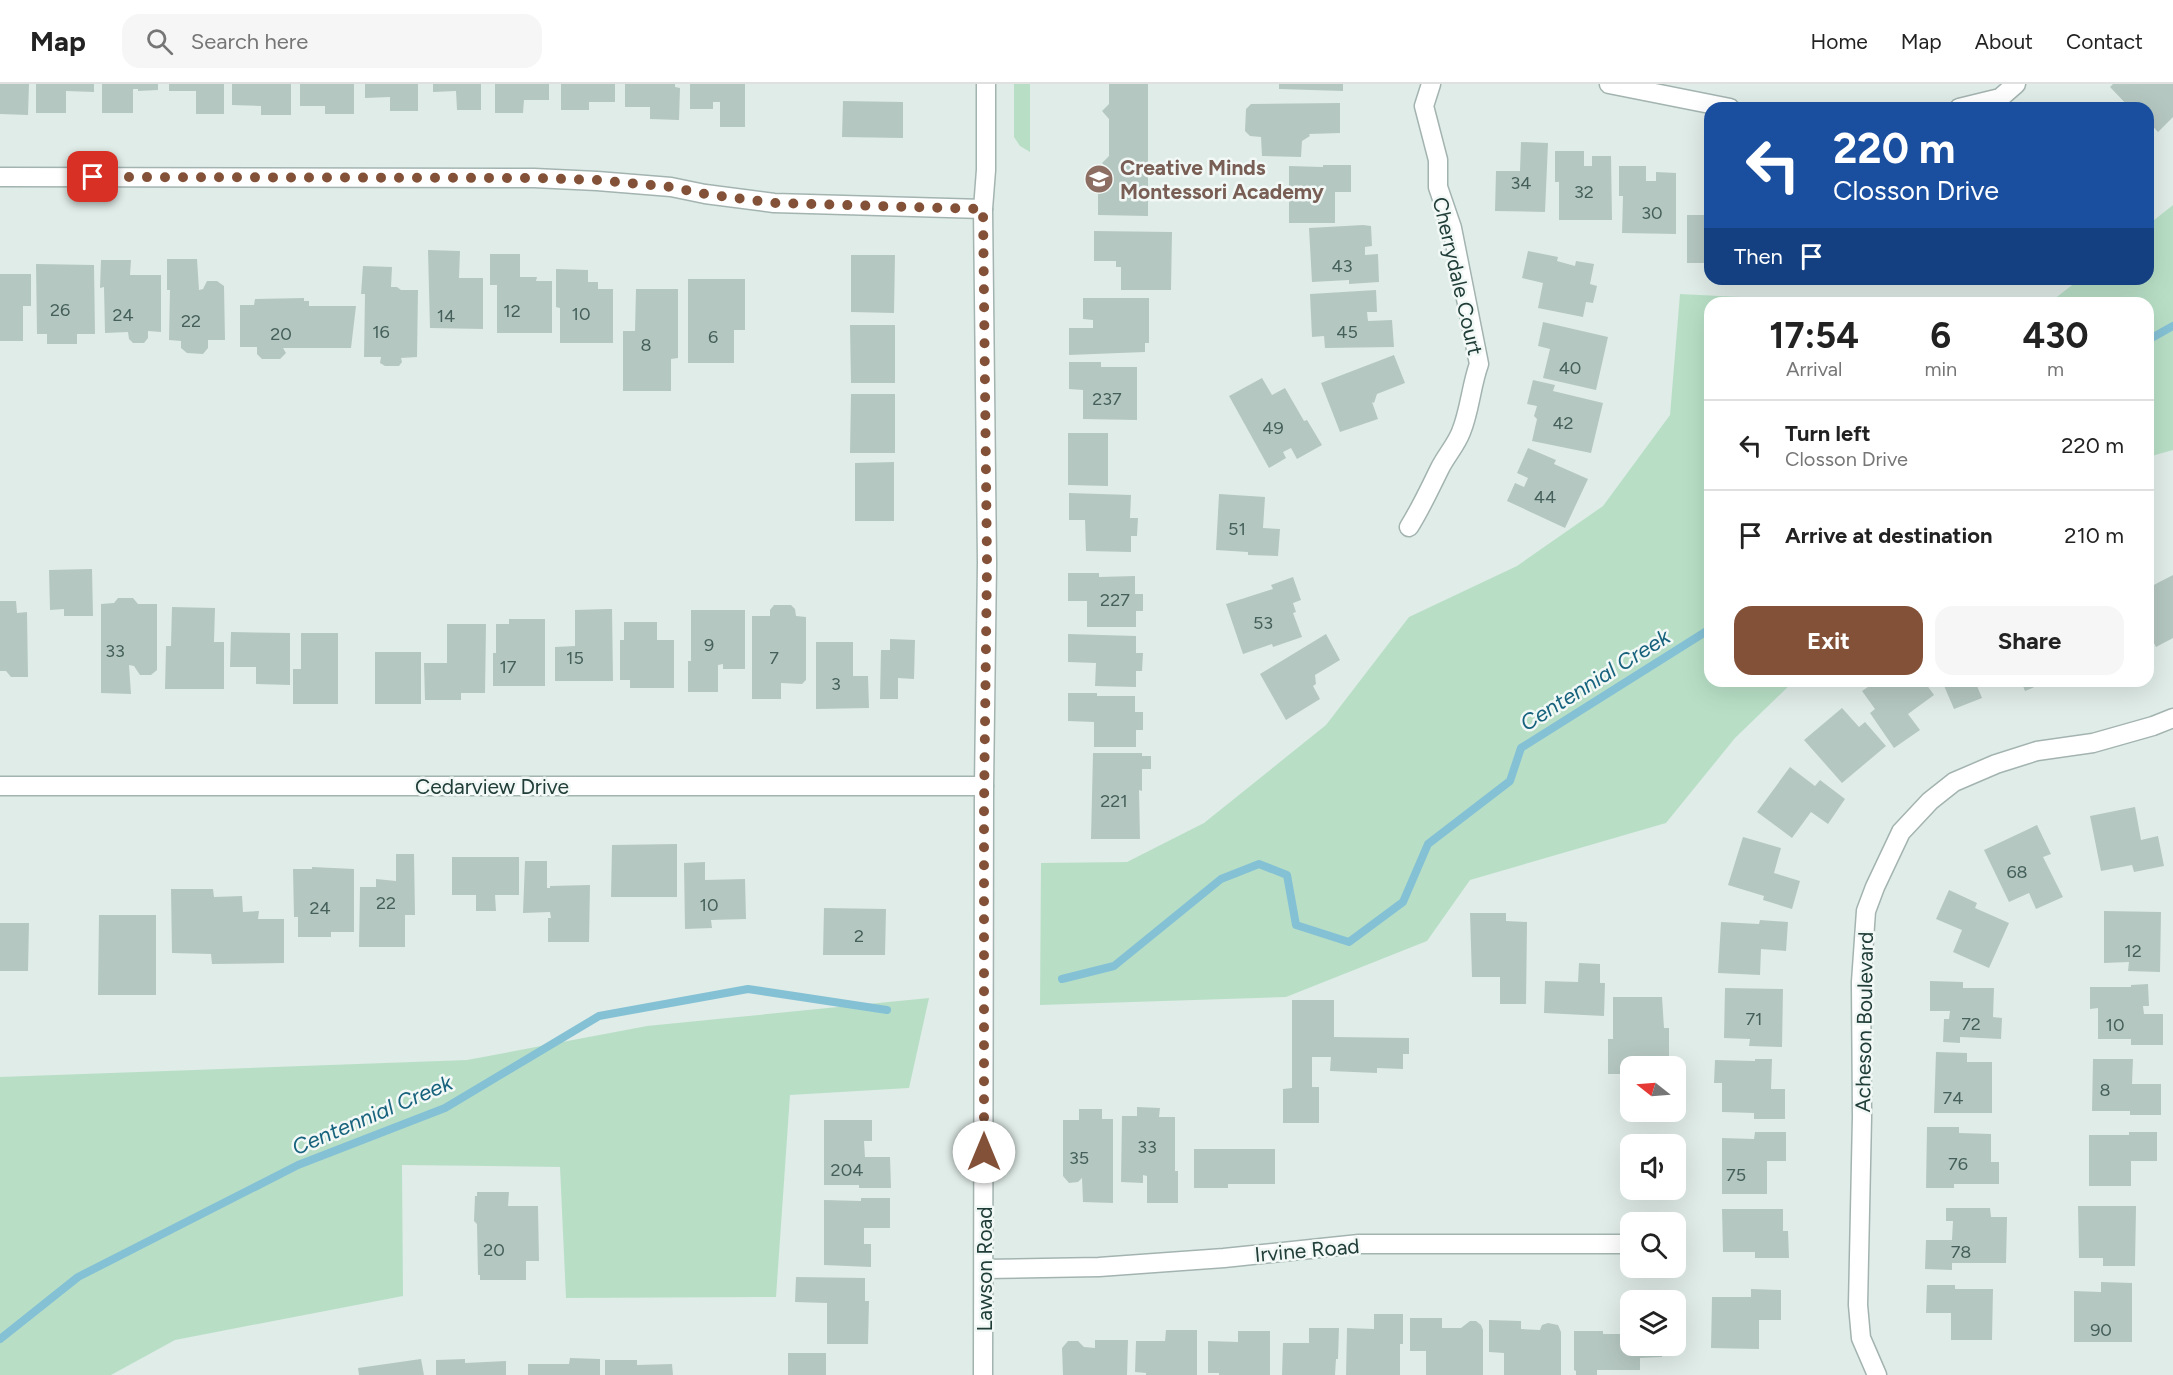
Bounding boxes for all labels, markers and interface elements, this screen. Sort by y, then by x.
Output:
search box [122,14,542,68]
text: Map [30,24,86,58]
icon: search [143,25,176,58]
text: Search here [191,28,308,55]
text: Home [1811,29,1868,54]
text: Map [1901,29,1942,54]
text: About [1975,29,2033,54]
text: Contact [2066,29,2143,54]
text: 220 m [1833,123,1955,174]
icon: left [1734,126,1812,204]
pin [67,151,118,202]
place label: Creative Minds Montessori Academy [1120,155,1325,204]
icon: arrive [76,160,109,193]
school or university icon: Creative Minds Montessori Academy [1083,163,1115,195]
house number: 34 [1511,172,1531,194]
text: Closson Drive [1833,174,1999,207]
house number: 32 [1574,181,1594,203]
street label: Cherrydale Court [1428,194,1488,358]
house number: 30 [1641,202,1663,224]
icon: arrive [1795,240,1828,273]
text: Then [1734,243,1783,270]
house number: 43 [1332,255,1352,277]
house number: 26 [50,299,70,321]
house number: 12 [503,300,521,322]
house number: 10 [572,303,590,325]
house number: 24 [112,304,134,326]
house number: 14 [437,305,455,327]
house number: 22 [181,310,201,332]
text: 17:54 [1769,314,1859,357]
text: 6 [1930,314,1951,357]
text: 430 [2023,314,2089,357]
house number: 16 [372,321,390,343]
house number: 45 [1336,321,1358,343]
house number: 20 [270,323,292,345]
house number: 6 [708,326,718,348]
house number: 8 [640,334,652,356]
house number: 40 [1559,357,1581,379]
text: Arrival [1786,357,1842,381]
text: min [1924,357,1957,381]
text: m [2047,357,2064,381]
house number: 237 [1092,388,1122,410]
house number: 42 [1552,412,1574,434]
house number: 49 [1262,417,1284,439]
text: Turn left [1785,420,1871,447]
icon: left [1734,429,1767,462]
text: 220 m [2061,432,2124,459]
text: Closson Drive [1785,447,1908,471]
house number: 44 [1534,486,1556,508]
house number: 51 [1228,518,1246,540]
icon: arrive [1734,519,1767,552]
text: Arrive at destination [1785,522,1993,549]
text: 210 m [2064,522,2124,549]
house number: 227 [1100,589,1130,611]
button: Exit [1734,606,1923,675]
button: Share [1935,606,2124,675]
house number: 53 [1253,612,1273,634]
water label: Centennial Creek [1515,622,1676,737]
house number: 9 [704,634,714,656]
house number: 33 [105,640,125,662]
house number: 15 [566,647,584,669]
house number: 7 [769,647,779,669]
house number: 17 [499,656,517,678]
house number: 3 [831,673,841,695]
street label: Cedarview Drive [415,774,569,799]
house number: 221 [1100,790,1128,812]
house number: 68 [2006,861,2028,883]
house number: 22 [376,892,396,914]
house number: 10 [700,894,718,916]
house number: 24 [309,897,331,919]
house number: 2 [854,925,864,947]
street label: Acheson Boulevard [1850,931,1878,1113]
house number: 12 [2124,940,2142,962]
house number: 71 [1745,1008,1763,1030]
house number: 72 [1961,1013,1981,1035]
house number: 10 [2106,1014,2124,1036]
north arrow [1620,1056,1686,1122]
map controls [1620,1056,1686,1356]
water label: Centennial Creek [288,1069,458,1161]
house number: 8 [2099,1079,2111,1101]
house number: 74 [1943,1087,1963,1109]
position arrow [952,1120,1016,1184]
button: sound [1620,1134,1686,1200]
house number: 33 [1137,1136,1157,1158]
house number: 35 [1069,1147,1089,1169]
house number: 76 [1948,1153,1968,1175]
house number: 204 [831,1159,863,1181]
house number: 75 [1726,1164,1746,1186]
street label: Lawson Road [972,1206,997,1332]
button: search [1620,1212,1686,1278]
street label: Irvine Road [1253,1233,1361,1267]
house number: 20 [483,1239,505,1261]
house number: 78 [1951,1241,1971,1263]
button: layers [1620,1290,1686,1356]
house number: 90 [2090,1319,2112,1341]

